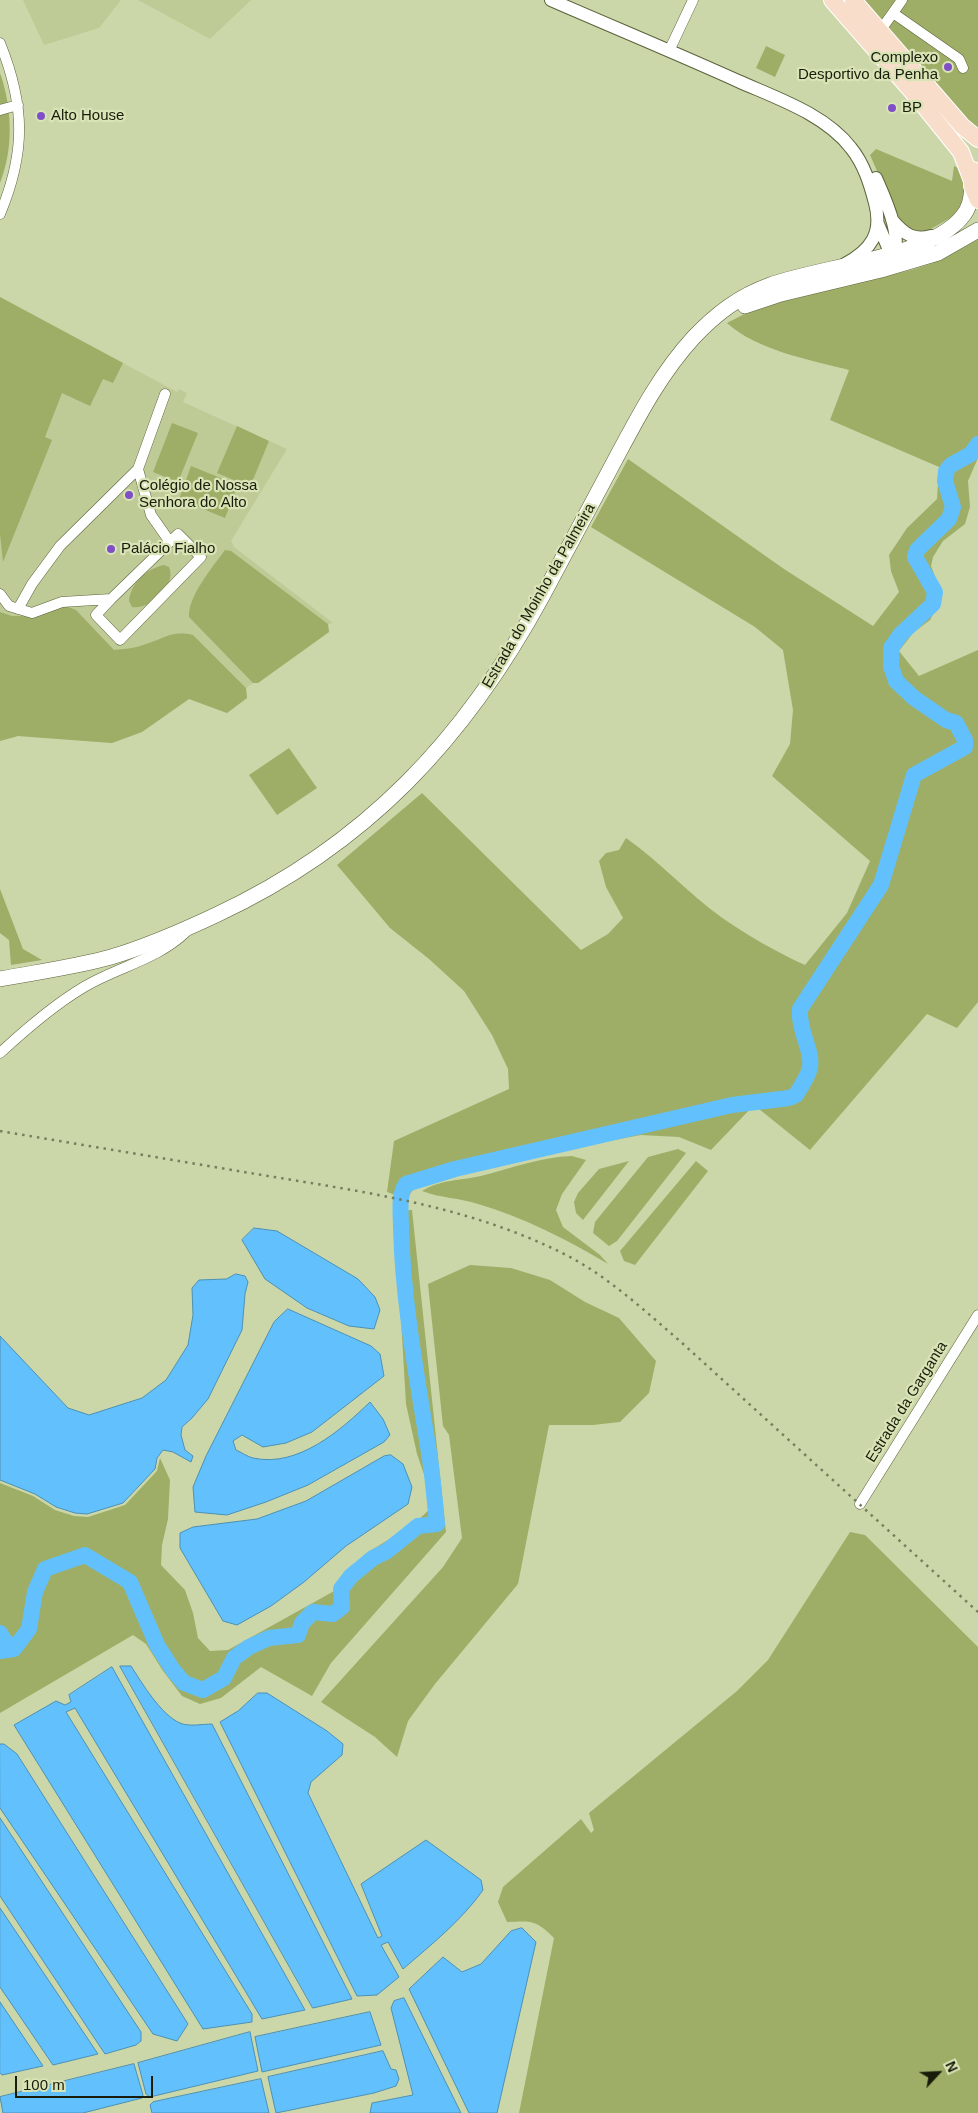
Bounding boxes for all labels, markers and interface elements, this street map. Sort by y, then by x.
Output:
place label: Complexo Desportivo da Penha [798,49,938,84]
marker: Complexo Desportivo da Penha [942,61,954,73]
place label: BP [902,99,922,117]
marker: BP [886,102,898,114]
place label: Alto House [51,107,124,125]
marker: Alto House [35,110,47,122]
place label: Colégio de Nossa Senhora do Alto [139,477,257,512]
marker: Colégio de Nossa Senhora do Alto [123,489,135,501]
street label: Estrada do Moinho da Palmeira [479,501,599,691]
place label: Palácio Fialho [121,540,215,558]
marker: Palácio Fialho [105,543,117,555]
street label: Estrada da Garganta [862,1338,952,1466]
north arrow [913,2048,963,2098]
text: N [942,2059,961,2075]
scale bar [18,2066,155,2098]
text: 100 m [23,2076,65,2093]

